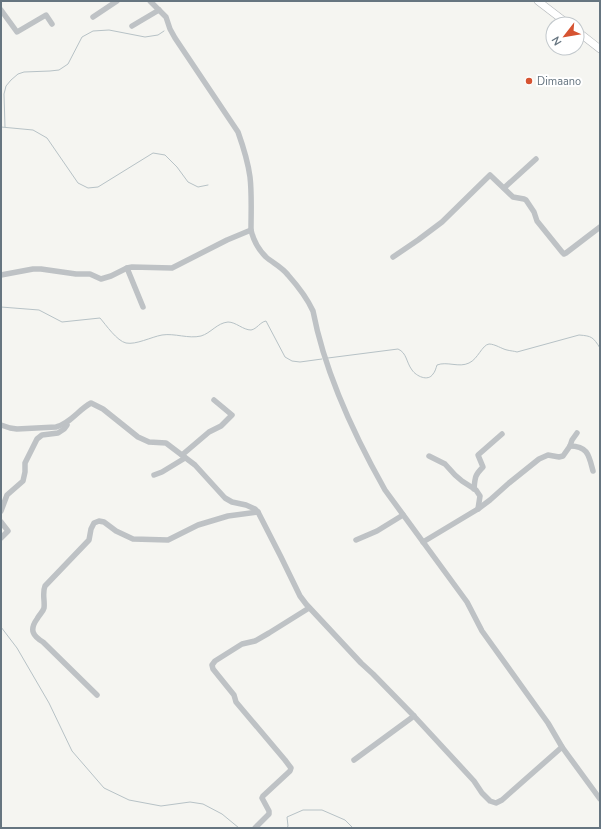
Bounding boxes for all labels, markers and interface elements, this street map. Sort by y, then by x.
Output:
north arrow [545,16,585,56]
text: N [548,34,565,48]
place label: Dimaano [537,74,581,89]
marker: Dimaano [524,76,534,86]

